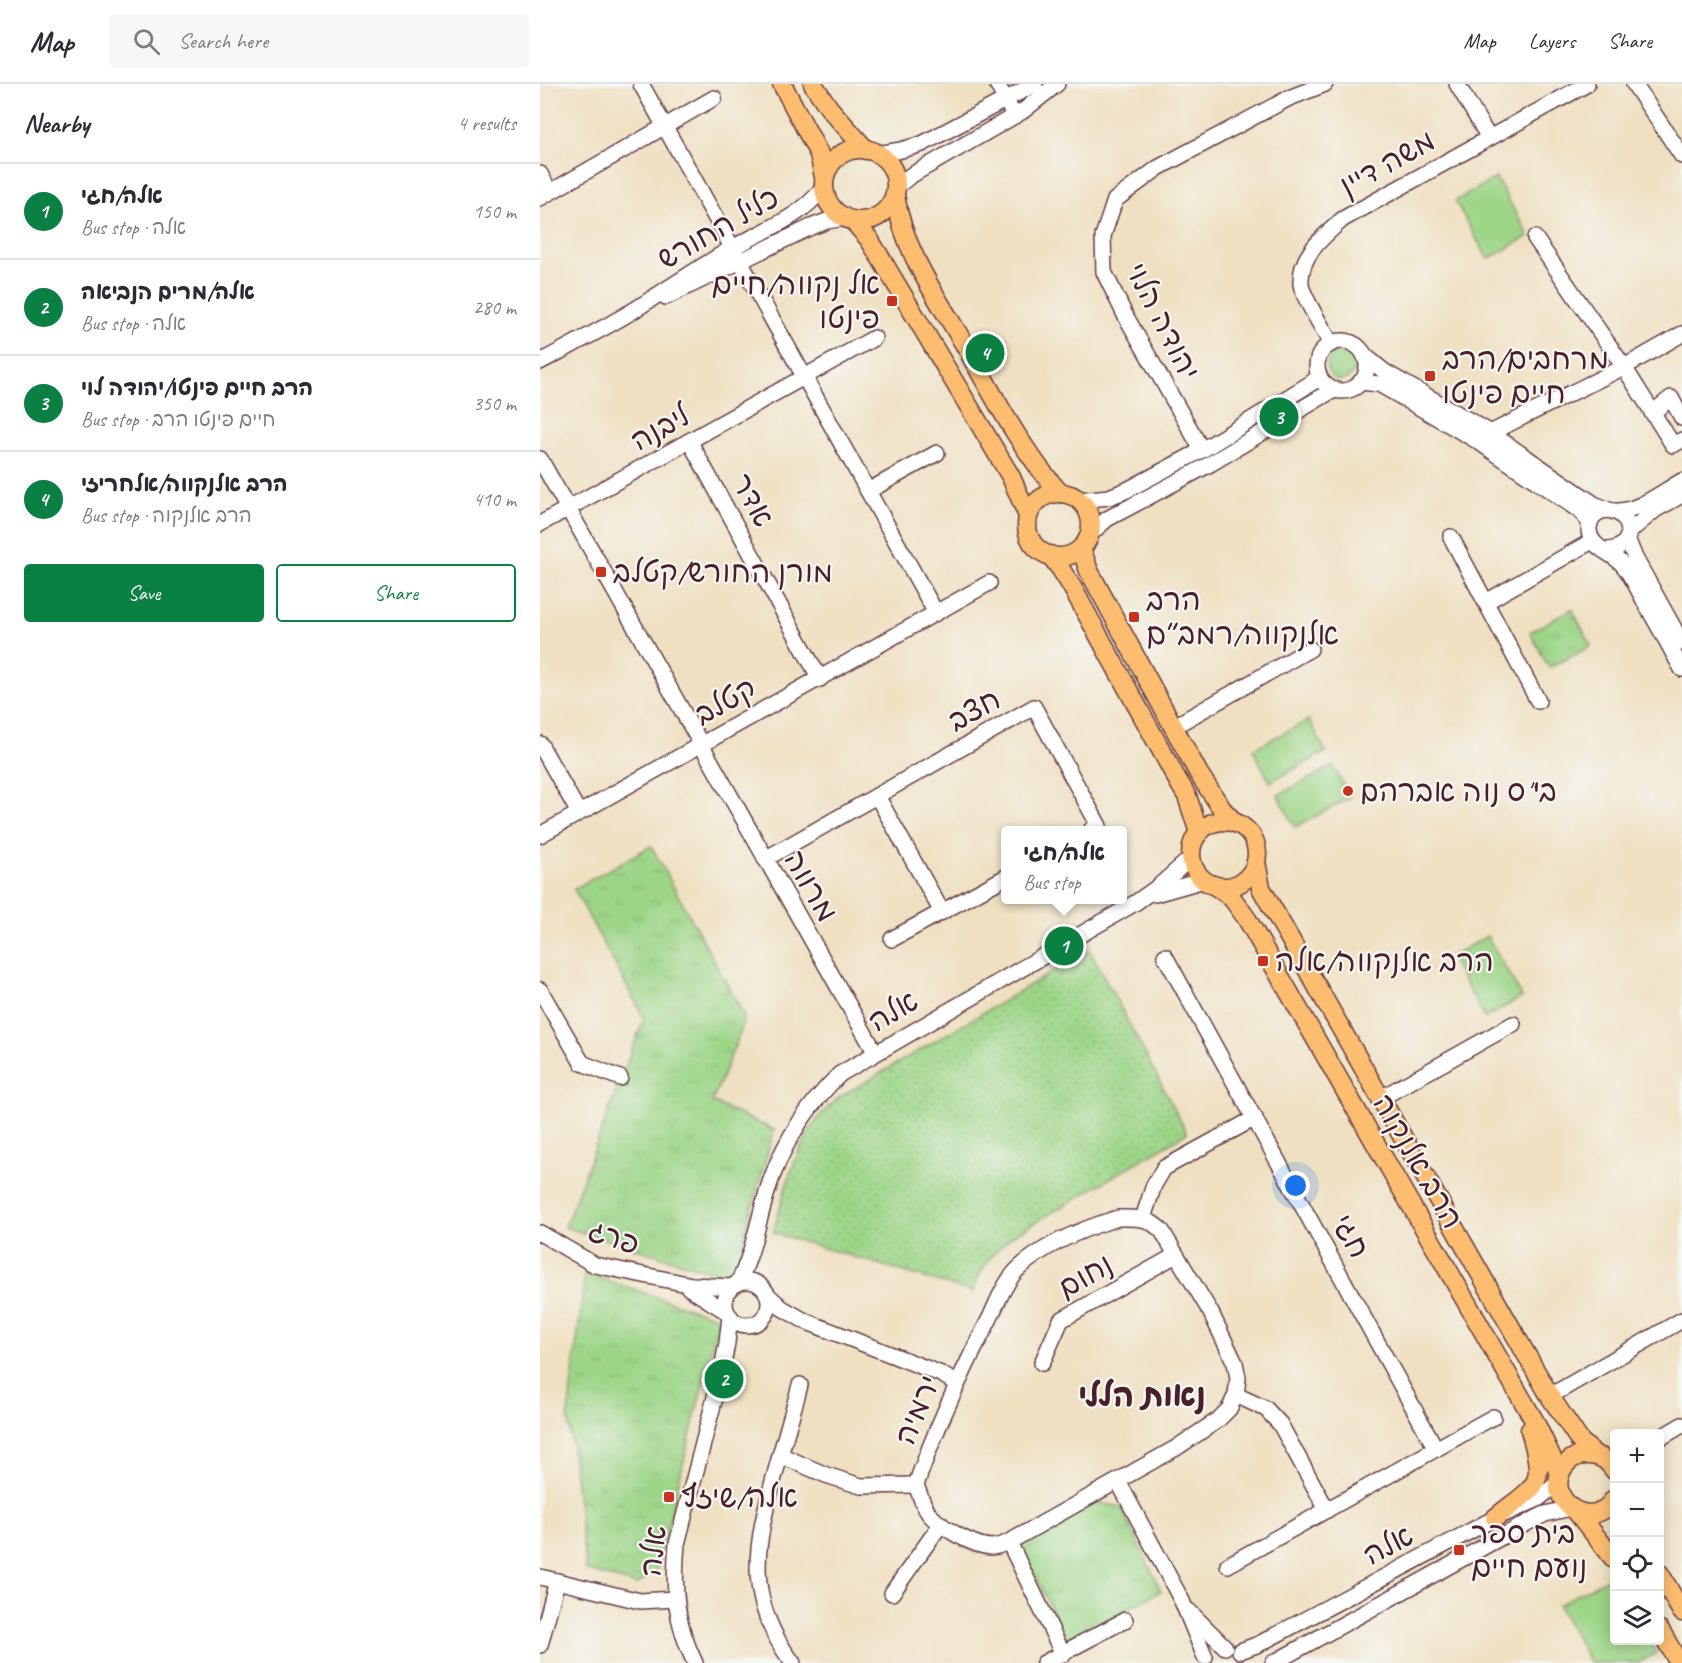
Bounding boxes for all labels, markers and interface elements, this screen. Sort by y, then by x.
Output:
search box [109,14,529,68]
text: Map [30,24,73,59]
icon: search [130,25,163,58]
text: Search here [178,27,268,55]
text: Map [1463,28,1496,54]
text: Layers [1529,28,1575,54]
text: Share [1608,28,1652,54]
text: Nearby [24,107,89,140]
text: 4 results [457,111,516,136]
street label: משה דיין [1333,121,1441,205]
street label: כליל החורש [651,178,785,278]
text: אלה/חגי [81,182,163,210]
text: 1 [39,199,48,224]
text: 150 m [473,199,516,224]
text: Bus stop · אלה [81,215,186,240]
street label: יהודה הלוי [1117,256,1209,386]
place label: אל נקווה/חיים פינטו [712,265,880,337]
text: אלה/מרים הנביאה [81,278,255,306]
marker: אל נקווה/חיים פינטו [885,294,899,308]
text: 2 [39,295,48,320]
text: 280 m [473,295,516,320]
text: Bus stop · אלה [81,311,186,336]
pin: 4 [966,330,1004,376]
place label: מרחבים/הרב חיים פינטו [1442,340,1609,412]
marker: מרחבים/הרב חיים פינטו [1423,369,1437,383]
text: הרב חיים פינטו/יהודה לוי [81,374,313,402]
text: 3 [39,391,48,416]
text: 350 m [473,391,516,416]
pin: 3 [1260,394,1298,440]
street label: ליבנה [624,396,698,460]
text: Bus stop · חיים פינטו הרב [81,407,276,432]
street label: אדר [723,467,783,533]
text: הרב אלנקווה/אלחריזי [81,470,288,498]
text: 4 [39,487,48,512]
text: 410 m [473,487,516,512]
text: Bus stop · הרב אלנקוה [81,503,252,528]
place label: מורן החורש/קטלב [613,553,833,591]
button: Save [24,564,264,622]
button: Share [276,564,516,622]
marker: מורן החורש/קטלב [594,565,608,579]
place label: הרב אלנקווה/רמב״ם [1146,581,1339,653]
marker: הרב אלנקווה/רמב״ם [1127,610,1141,624]
street label: קטלב [687,669,763,733]
street label: חצב [941,680,1007,740]
place label: בי"ס נוה אברהם [1360,772,1557,810]
marker: בי"ס נוה אברהם [1341,784,1355,798]
popup [1001,826,1127,904]
text: אלה/חגי [1023,839,1105,867]
street label: מרווה [775,843,847,929]
text: Bus stop [1023,870,1081,895]
pin: 1 [1044,924,1084,968]
place label: הרב אלנקווה/אלה [1275,942,1494,980]
marker: הרב אלנקווה/אלה [1256,954,1270,968]
street label: אלה [861,982,925,1040]
street label: הרב אלנקוה [1364,1087,1472,1235]
your location [1281,1171,1310,1200]
street label: חגי [1324,1207,1378,1265]
street label: פרג [583,1211,645,1263]
street label: נחום [1051,1245,1119,1307]
pin: 2 [704,1356,744,1402]
street label: ירמיה [885,1369,949,1451]
district label: נאות הללי [1078,1375,1206,1416]
map controls [1610,1429,1664,1645]
button: + [1610,1429,1664,1483]
place label: אלה/שיזף [681,1478,798,1516]
button: − [1610,1483,1664,1537]
marker: אלה/שיזף [662,1490,676,1504]
place label: בית ספר נועם חיים [1471,1514,1587,1586]
street label: אלה [1356,1516,1420,1574]
street label: אלה [631,1523,675,1579]
button: locate [1610,1537,1664,1591]
marker: בית ספר נועם חיים [1452,1543,1466,1557]
button: layers [1610,1591,1664,1645]

